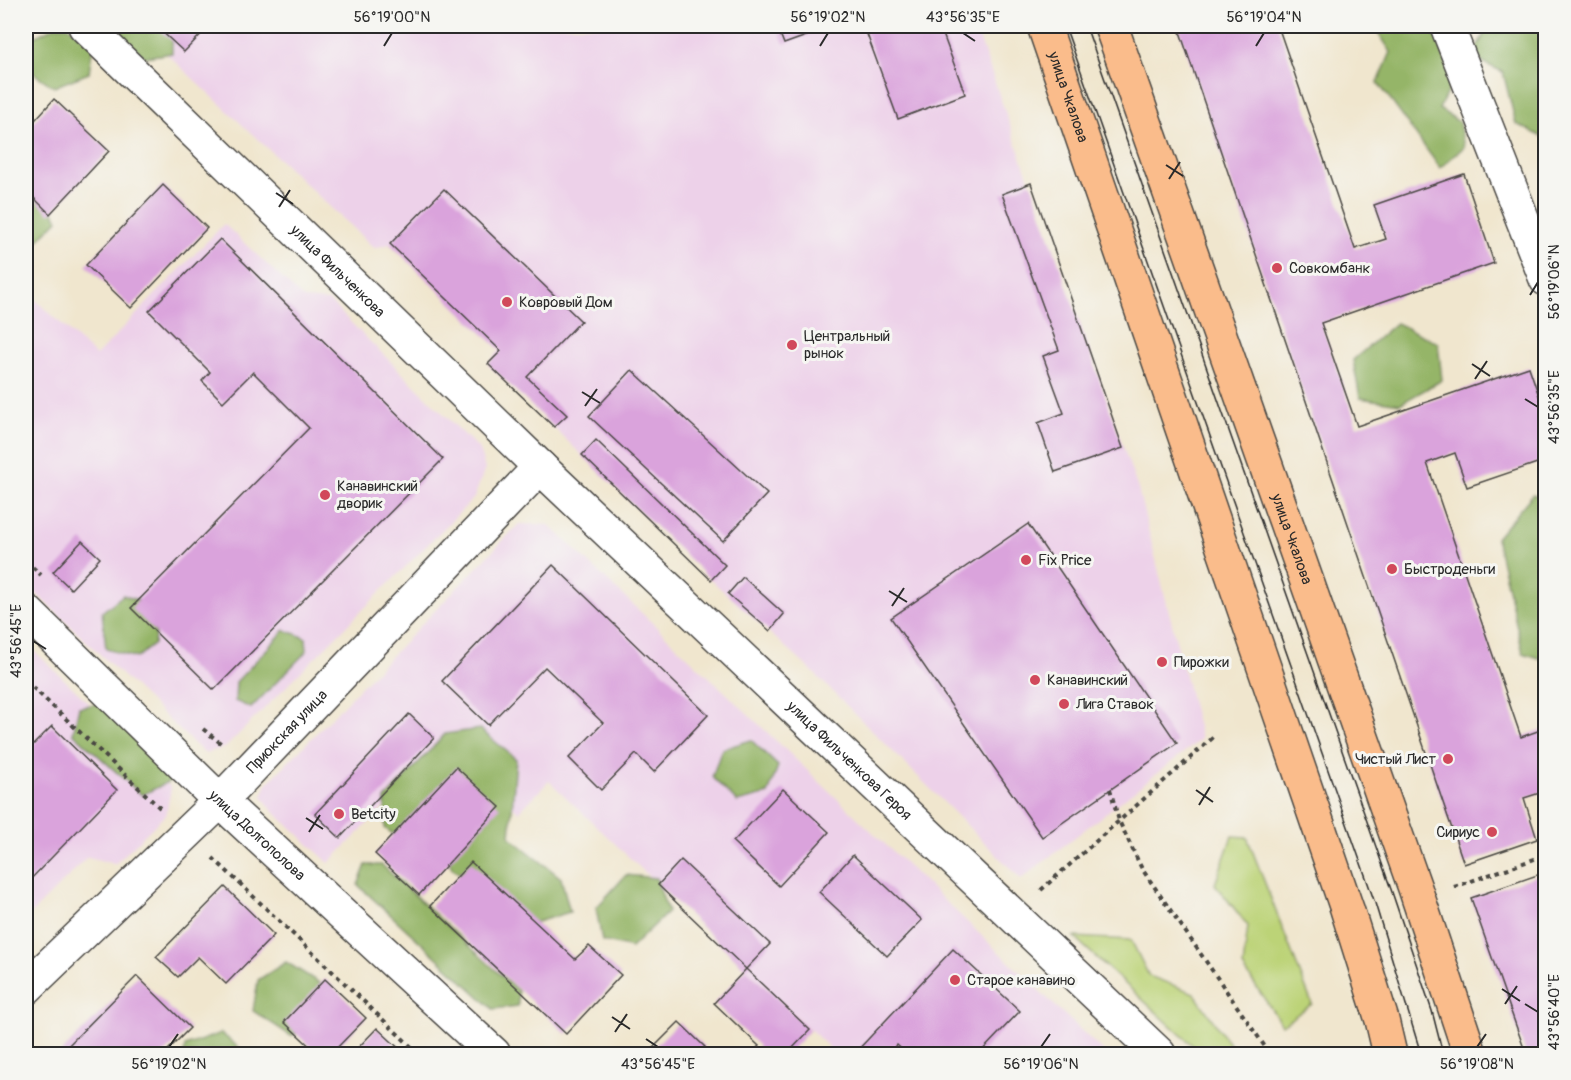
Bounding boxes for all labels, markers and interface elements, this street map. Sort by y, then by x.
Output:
text: 56°19'00"N [354,8,430,27]
text: 56°19'02"N [791,8,865,27]
text: 43°56'35"E [926,8,1000,27]
text: 56°19'04"N [1226,8,1302,27]
street label: улица Чкалова [1043,48,1092,145]
street label: улица Фильченкова [285,220,389,322]
text: 56°19'06"N [1545,244,1564,320]
place label: Совкомбанк [1289,259,1370,278]
marker: Совкомбанк [1270,261,1284,275]
place label: Ковровый Дом [519,293,613,312]
marker: Ковровый Дом [500,295,514,309]
place label: Центральный рынок [804,327,890,363]
marker: Центральный рынок [785,338,799,352]
text: 43°56'35"E [1545,370,1564,444]
place label: Канавинский дворик [337,477,418,513]
marker: Канавинский дворик [318,488,332,502]
street label: улица Чкалова [1266,490,1316,587]
place label: Fix Price [1038,551,1092,570]
marker: Fix Price [1019,553,1033,567]
place label: Быстроденьги [1404,560,1496,579]
marker: Быстроденьги [1385,562,1399,576]
text: 43°56'45"E [7,604,26,678]
place label: Пирожки [1174,653,1229,672]
marker: Пирожки [1155,655,1169,669]
place label: Канавинский [1047,671,1128,690]
marker: Канавинский [1028,673,1042,687]
street label: Приокская улица [243,686,332,777]
place label: Лига Ставок [1075,695,1154,714]
street label: улица Фильченкова Героя [782,696,915,824]
marker: Лига Ставок [1057,697,1071,711]
place label: Чистый Лист [1355,750,1436,769]
marker: Чистый Лист [1441,752,1455,766]
street label: улица Долгополова [204,786,309,885]
place label: Betcity [351,805,396,824]
marker: Betcity [332,807,346,821]
place label: Сириус [1436,823,1480,842]
marker: Сириус [1485,825,1499,839]
place label: Старое канавино [967,971,1075,990]
marker: Старое канавино [948,973,962,987]
text: 43°56'40"E [1545,974,1564,1050]
text: 56°19'02"N [132,1055,206,1074]
text: 43°56'45"E [621,1055,695,1074]
text: 56°19'06"N [1003,1055,1079,1074]
text: 56°19'08"N [1440,1055,1514,1074]

